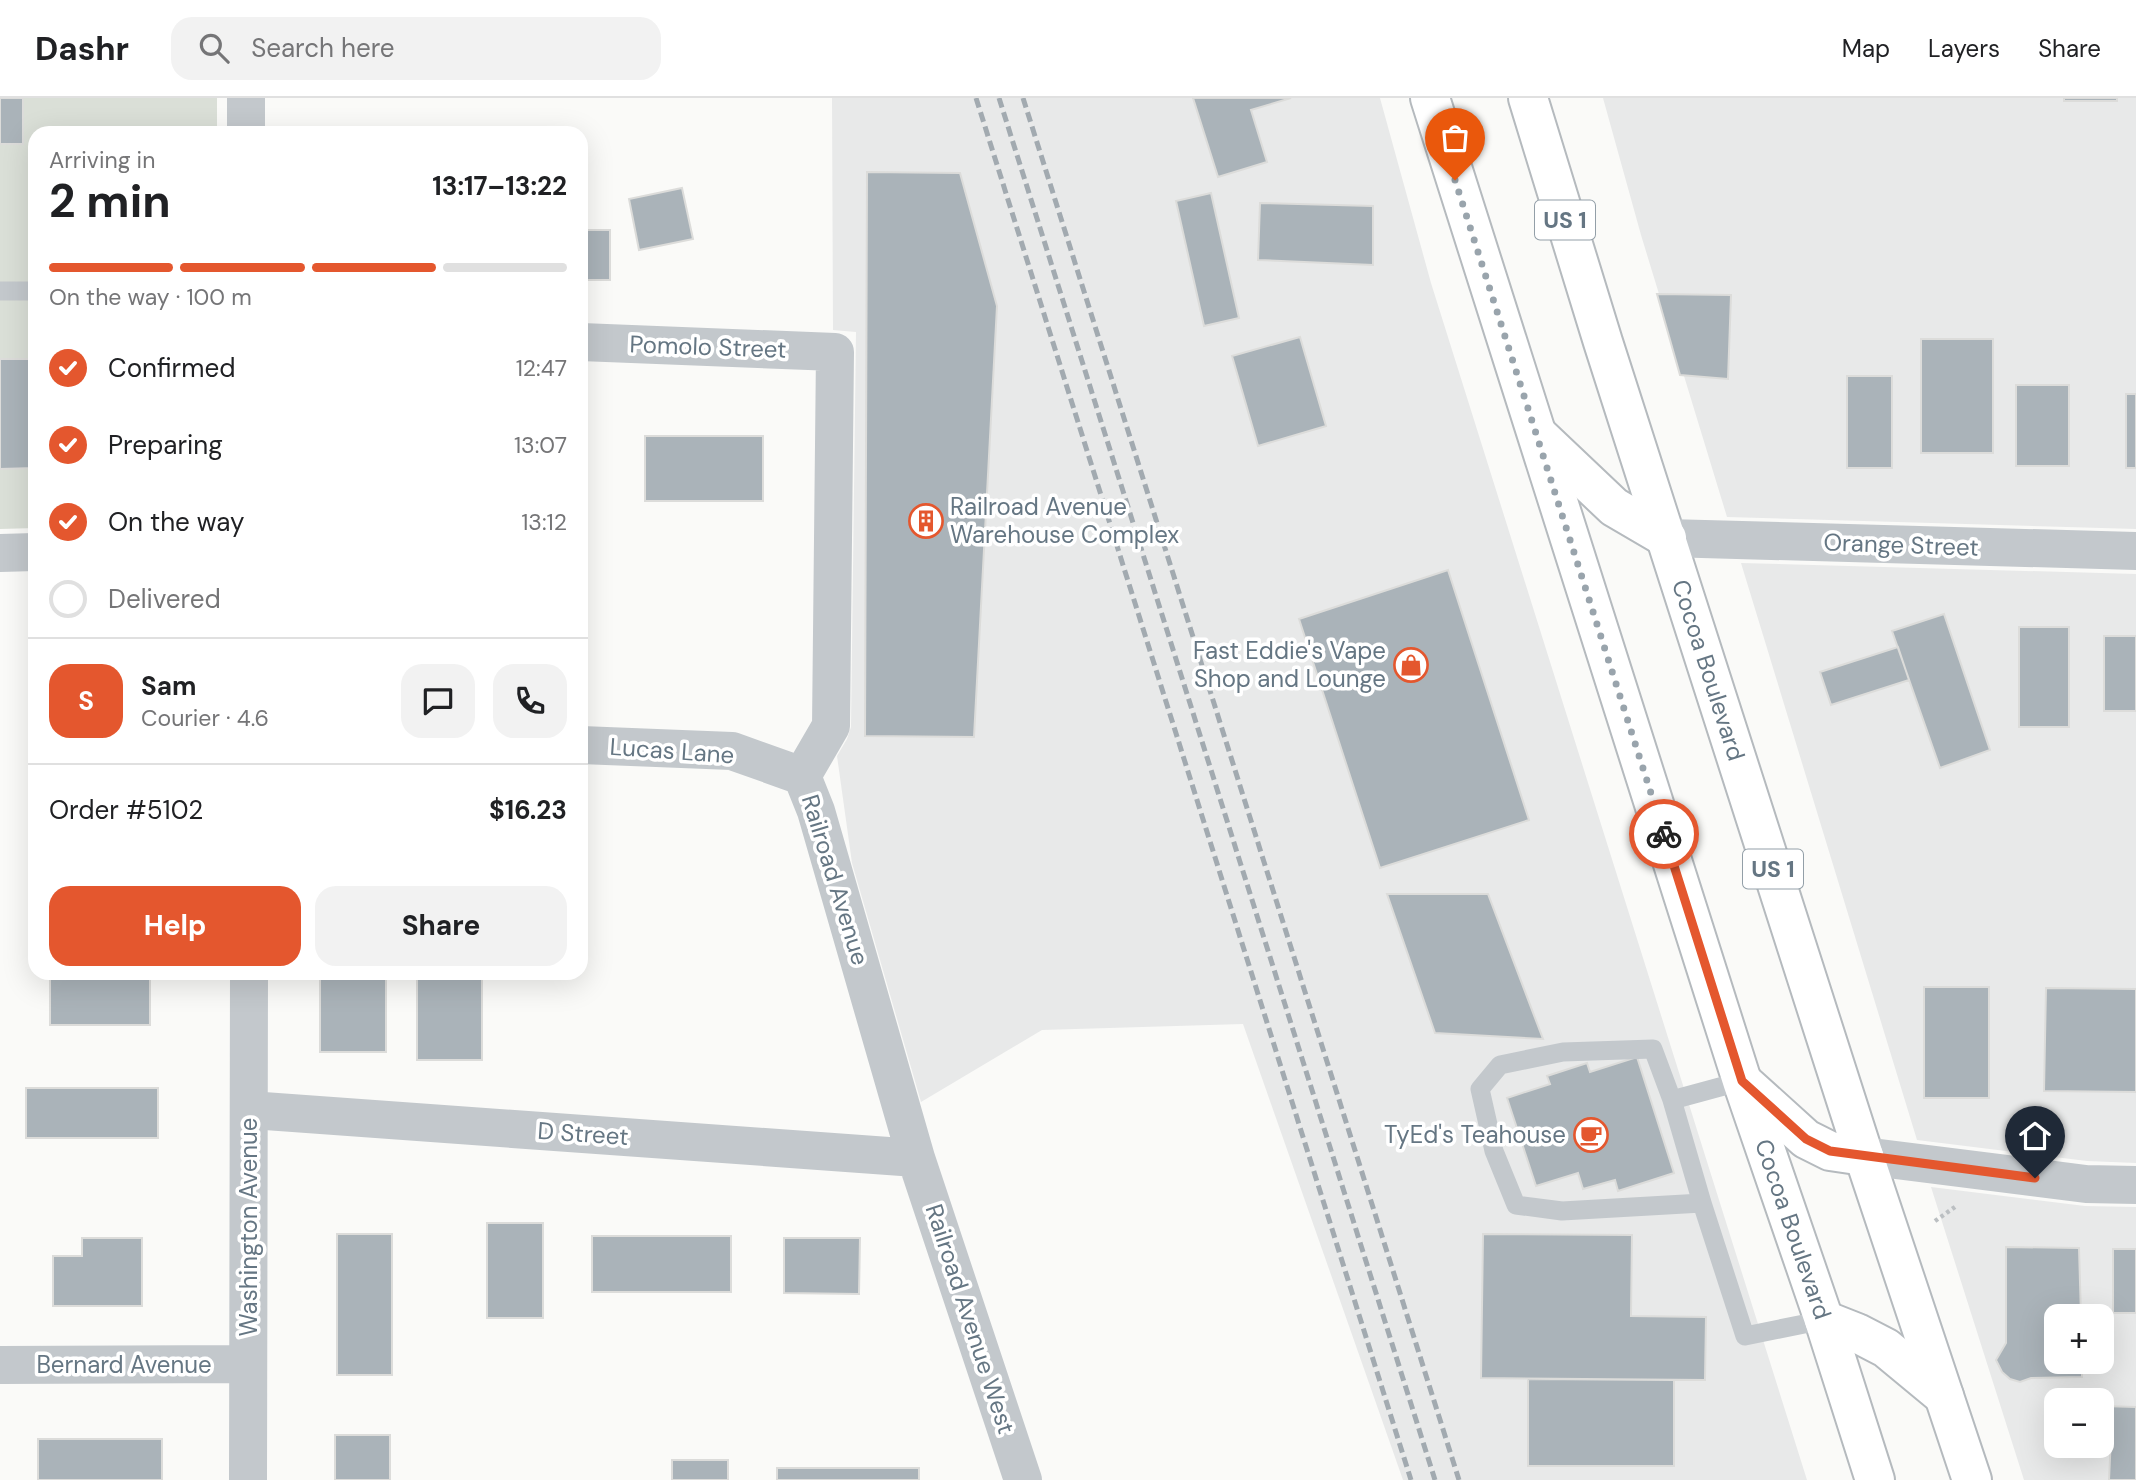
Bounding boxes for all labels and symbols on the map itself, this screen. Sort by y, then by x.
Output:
pin [1425,108,1485,180]
road number: US 1 [1535,200,1595,239]
street label: Pomolo Street [629,328,787,365]
place label: Railroad Avenue Warehouse Complex [950,491,1179,550]
building icon: Railroad Avenue Warehouse Complex [907,502,945,540]
street label: Orange Street [1823,526,1979,563]
street label: Cocoa Boulevard [1665,576,1752,765]
place label: Fast Eddie's Vape Shop and Lounge [1193,635,1386,694]
shop icon: Fast Eddie's Vape Shop and Lounge [1392,646,1430,684]
street label: Lucas Lane [609,731,735,770]
street label: Railroad Avenue [795,791,876,969]
courier [1629,799,1699,869]
road number: US 1 [1743,849,1803,888]
pin [2005,1106,2065,1178]
street label: D Street [537,1115,629,1152]
cafe icon: TyEd's Teahouse [1572,1116,1610,1154]
street label: Washington Avenue [233,1118,264,1336]
place label: TyEd's Teahouse [1384,1119,1566,1150]
street label: Cocoa Boulevard [1748,1135,1839,1323]
street label: Railroad Avenue West [919,1200,1022,1438]
street label: Bernard Avenue [36,1349,212,1380]

